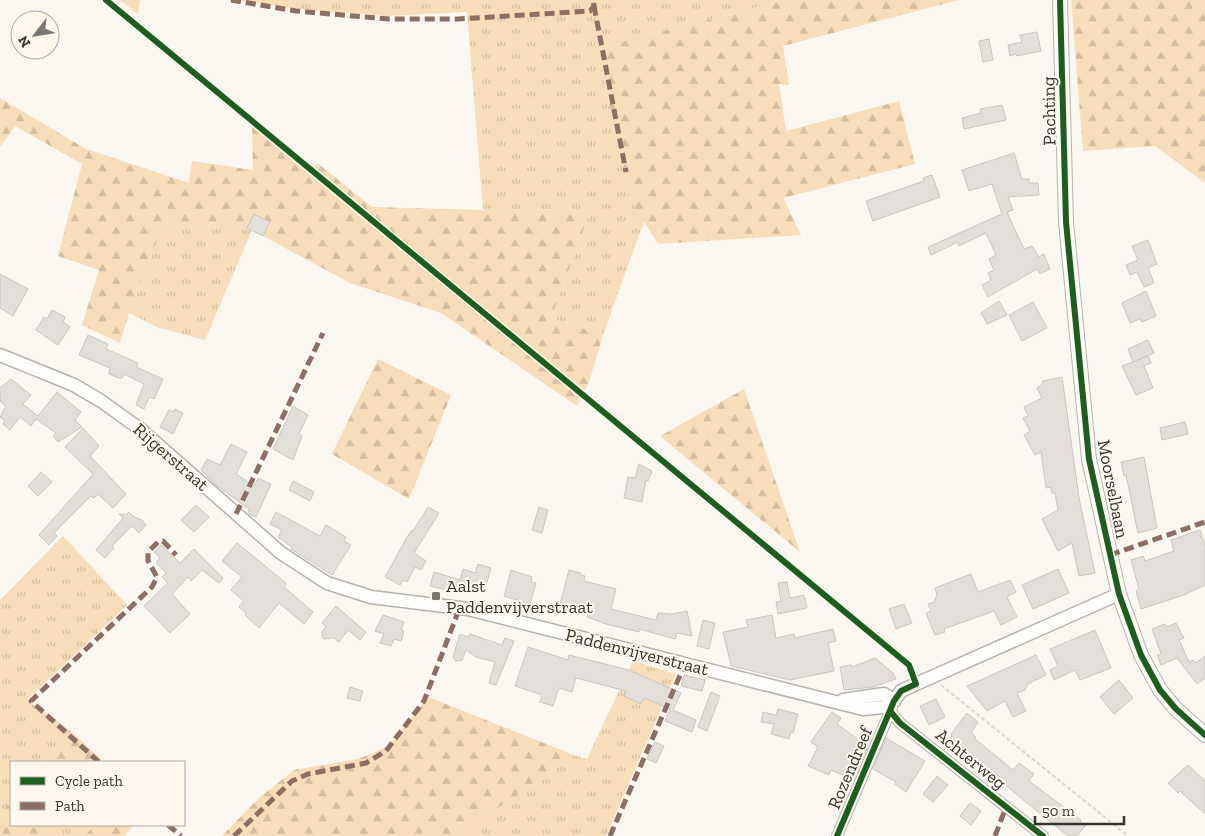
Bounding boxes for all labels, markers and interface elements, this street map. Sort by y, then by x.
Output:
north arrow [10,10,60,60]
text: N [14,32,34,50]
street label: Pachting [1037,76,1061,146]
street label: Rijgerstraat [129,418,213,496]
street label: Moorselbaan [1093,438,1133,541]
place label: Aalst Paddenvijverstraat [446,575,593,618]
marker: Aalst Paddenvijverstraat [430,590,442,602]
street label: Paddenvijverstraat [563,624,711,681]
street label: Rozendreef [823,722,878,813]
street label: Achterweg [931,724,1011,794]
legend [10,761,185,826]
text: Cycle path [55,772,124,790]
scale bar [1035,794,1124,826]
text: Path [55,797,85,815]
text: 50 m [1042,802,1075,820]

